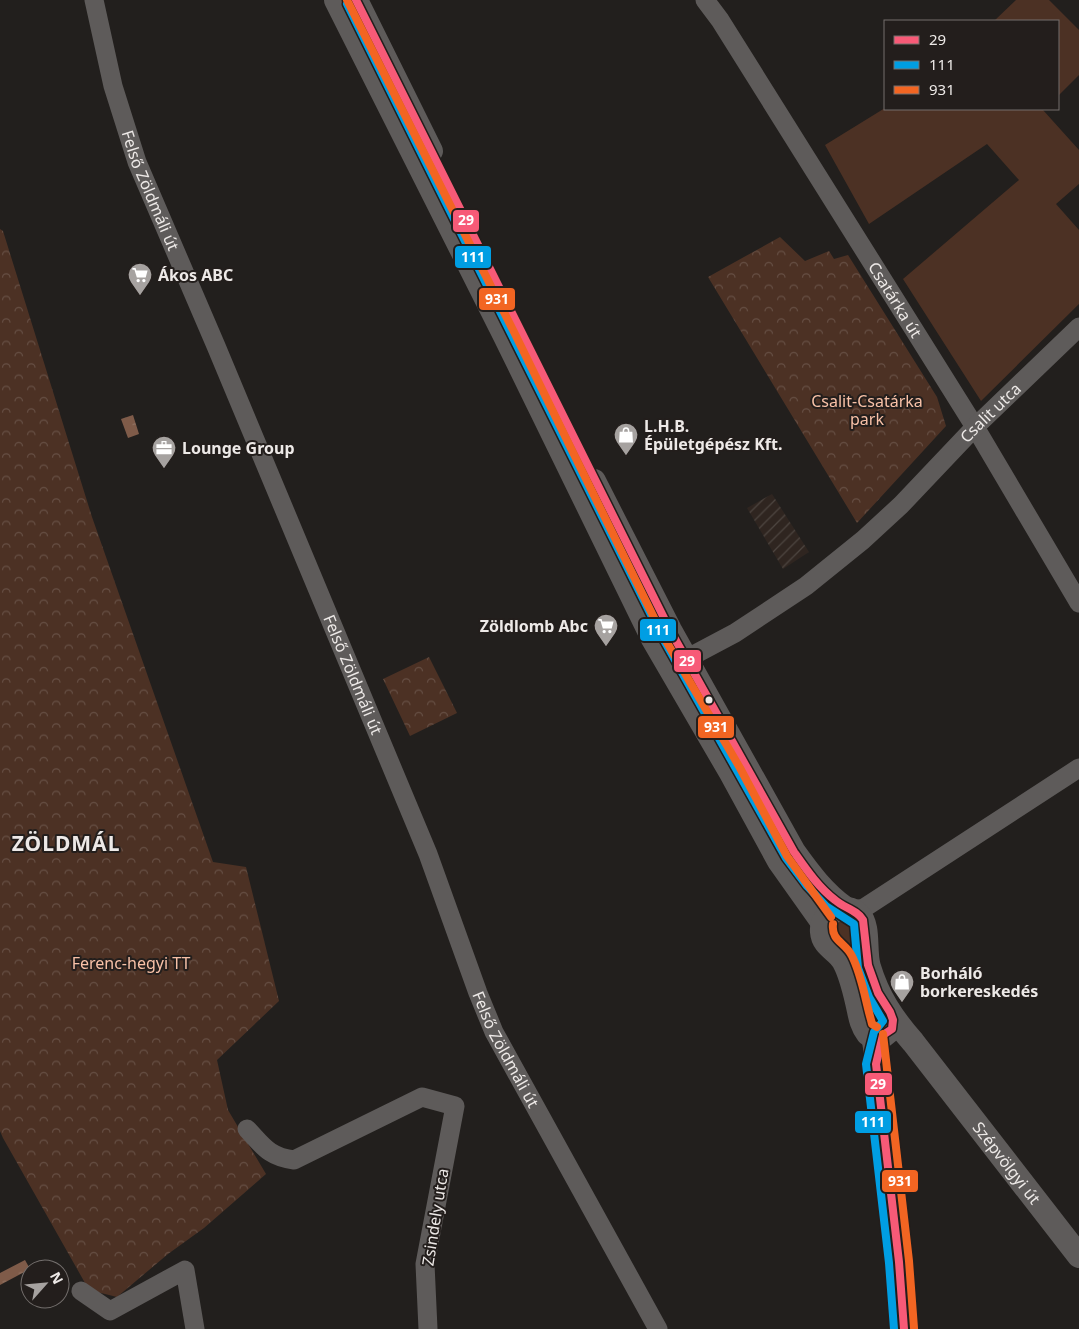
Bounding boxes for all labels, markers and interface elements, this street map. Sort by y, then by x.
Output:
legend [884,20,1059,110]
text: 29 [929,29,946,49]
text: 111 [929,54,955,74]
text: 931 [929,79,955,99]
street label: Felső Zöldmáli út [117,127,185,254]
line badge: 29 [452,209,480,233]
text: 29 [458,210,474,229]
line badge: 111 [454,245,492,269]
text: 111 [461,247,485,266]
street label: Csatárka út [863,258,927,342]
supermarket icon: Ákos ABC [127,262,153,296]
place label: Ákos ABC [158,264,233,286]
line badge: 931 [478,287,516,311]
text: 931 [485,289,509,308]
street label: Csalit utca [955,378,1026,447]
park label: Csalit-Csatárka park [811,390,923,430]
place label: L.H.B. Épületgépész Kft. [644,415,782,455]
shop icon: L.H.B. Épületgépész Kft. [613,422,639,456]
office icon: Lounge Group [151,435,177,469]
place label: Lounge Group [182,437,295,459]
street label: Felső Zöldmáli út [318,611,388,738]
supermarket icon: Zöldlomb Abc [593,613,619,647]
place label: Zöldlomb Abc [480,615,588,637]
line badge: 111 [639,618,677,642]
text: 111 [646,620,670,639]
line badge: 29 [673,649,702,673]
text: 29 [679,651,695,670]
unlabelled marker [704,695,714,705]
line badge: 931 [697,715,735,739]
text: 931 [704,717,728,736]
district label: ZÖLDMÁL [12,829,120,857]
park label: Ferenc-hegyi TT [72,952,190,974]
place label: Borháló borkereskedés [920,962,1038,1002]
shop icon: Borháló borkereskedés [889,969,915,1003]
street label: Felső Zöldmáli út [467,988,545,1112]
line badge: 29 [864,1072,893,1096]
text: 29 [870,1074,886,1093]
line badge: 111 [854,1110,892,1134]
text: 111 [861,1112,885,1131]
street label: Szépvölgyi út [968,1117,1046,1209]
street label: Zsindely utca [416,1167,454,1267]
line badge: 931 [881,1169,919,1193]
text: 931 [888,1171,912,1190]
north arrow [20,1259,70,1309]
text: N [46,1268,68,1287]

